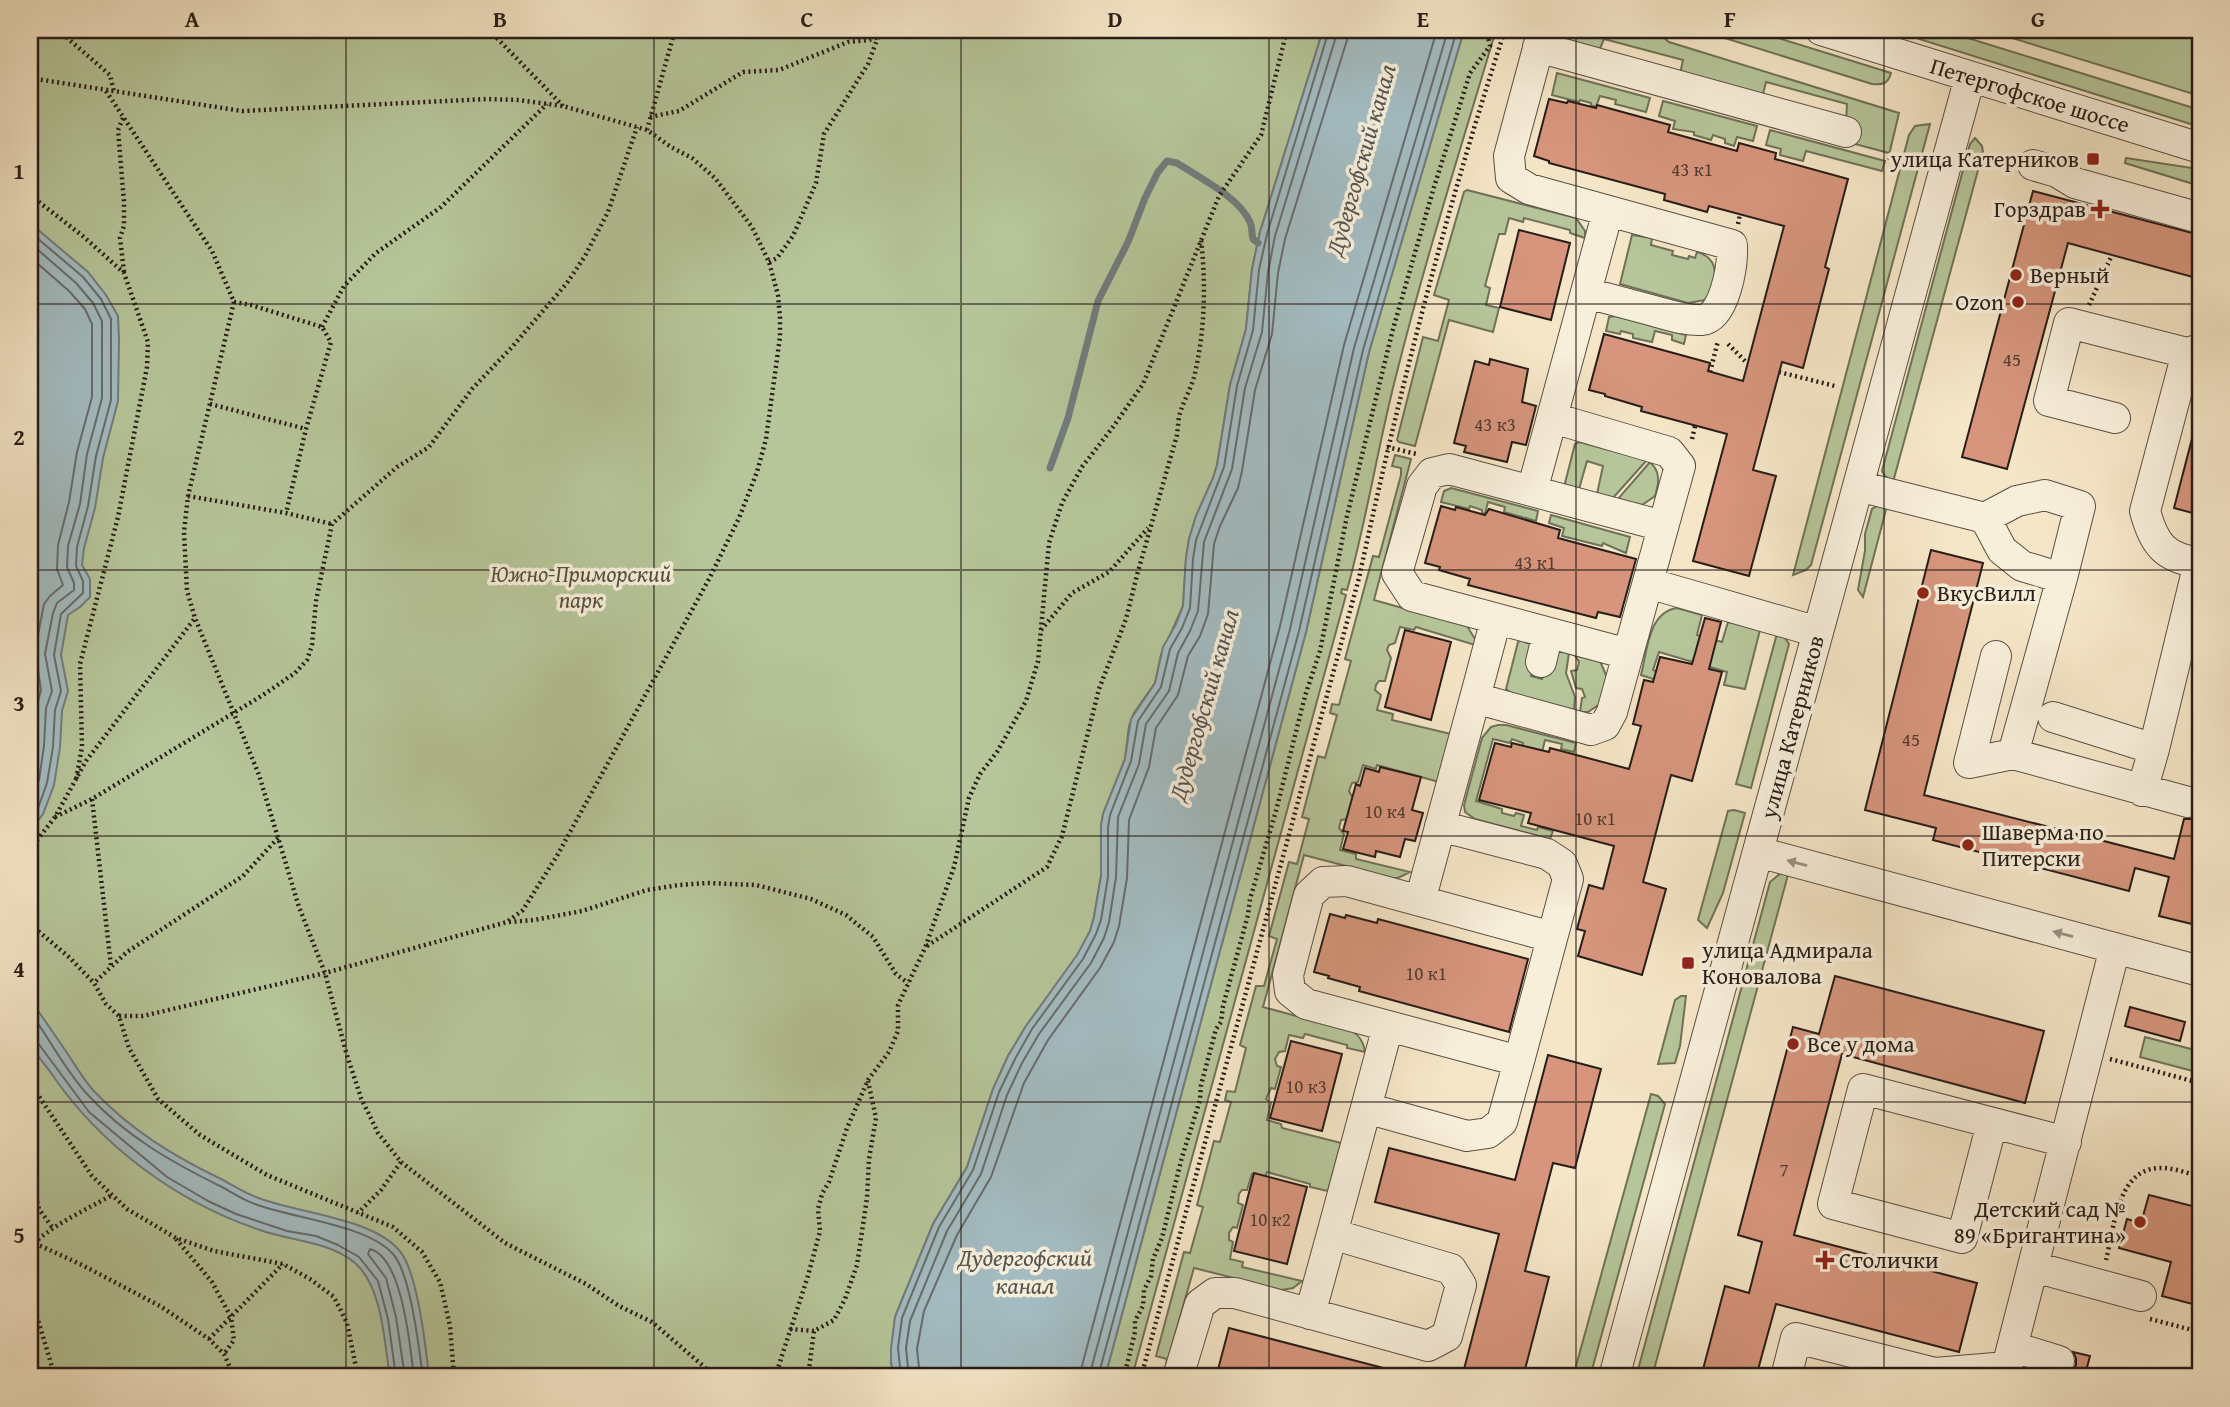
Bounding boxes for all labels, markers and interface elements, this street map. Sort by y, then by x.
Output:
text: A [185,2,200,35]
text: B [493,2,507,35]
text: C [800,2,814,35]
text: D [1108,2,1123,35]
text: E [1417,2,1429,35]
text: F [1724,2,1736,35]
text: G [2031,2,2045,35]
street label: Петергофское шоссе [1926,48,2134,141]
water label: Дудергофский канал [1316,59,1405,262]
place label: улица Катерников [1889,142,2079,175]
marker: улица Катерников [2085,151,2101,167]
text: 1 [13,154,25,187]
house number: 43 к1 [1671,155,1713,183]
place label: Горздрав [1994,192,2086,225]
marker: Горздрав [2092,201,2108,217]
place label: Верный [2030,258,2110,291]
marker: Верный [2008,267,2024,283]
place label: Ozon [1955,285,2004,318]
marker: Ozon [2010,294,2026,310]
house number: 45 [2003,345,2021,373]
house number: 43 к3 [1474,410,1516,438]
text: 2 [13,420,25,453]
house number: 43 к1 [1514,548,1556,576]
park label: Южно-Приморский парк [491,557,672,616]
place label: ВкусВилл [1937,576,2036,609]
marker: ВкусВилл [1915,585,1931,601]
water label: Дудергофский канал [1159,604,1248,807]
street label: улица Катерников [1751,632,1832,823]
text: 3 [13,686,25,719]
house number: 45 [1902,725,1920,753]
house number: 10 к4 [1364,797,1406,825]
house number: 10 к1 [1574,804,1616,832]
place label: Шаверма по Питерски [1982,815,2104,874]
marker: Шаверма по Питерски [1960,837,1976,853]
one-way arrow [1786,857,1808,868]
one-way arrow [2053,929,2074,939]
place label: улица Адмирала Коновалова [1701,933,1873,992]
text: 4 [13,952,25,985]
marker: улица Адмирала Коновалова [1680,955,1696,971]
house number: 10 к1 [1405,959,1447,987]
place label: Все у дома [1807,1027,1915,1060]
marker: Все у дома [1785,1036,1801,1052]
house number: 10 к3 [1285,1072,1327,1100]
house number: 7 [1779,1155,1789,1183]
place label: Детский сад № 89 «Бригантина» [1954,1192,2126,1251]
house number: 10 к2 [1249,1205,1291,1233]
marker: Детский сад № 89 «Бригантина» [2132,1214,2148,1230]
text: 5 [13,1218,25,1251]
water label: Дудергофский канал [956,1240,1092,1303]
place label: Столички [1839,1243,1939,1276]
marker: Столички [1817,1252,1833,1268]

